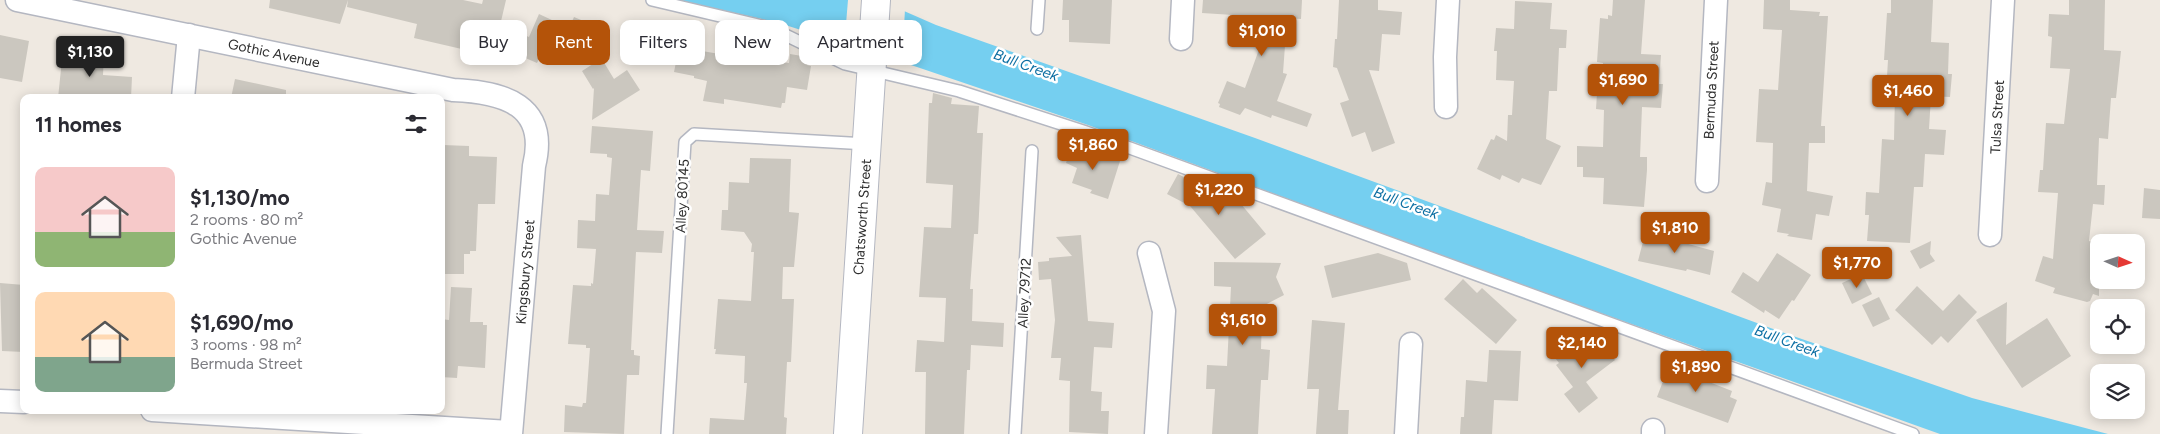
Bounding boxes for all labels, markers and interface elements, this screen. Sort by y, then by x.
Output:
pin: $1,010 [1221,15,1303,57]
chip: Buy [460,20,527,65]
chip: Rent [537,20,610,65]
chip: Filters [620,20,705,65]
chip: New [715,20,789,65]
chip: Apartment [799,20,922,65]
text: $1,010 [1238,21,1286,40]
street label: Gothic Avenue [226,35,322,72]
pin: $1,130 [49,36,131,78]
street label: Bermuda Street [1700,40,1723,140]
text: $1,130 [67,42,113,61]
water label: Bull Creek [991,45,1061,85]
pin: $1,690 [1582,64,1664,106]
text: $1,690 [1599,70,1647,89]
pin: $1,460 [1867,74,1949,117]
street label: Tulsa Street [1987,79,2008,155]
text: $1,460 [1883,81,1933,100]
icon: filters [402,110,430,138]
text: 11 homes [35,112,122,137]
pin: $1,860 [1052,128,1134,171]
text: $1,860 [1068,135,1118,154]
street label: Chatsworth Street [850,158,875,276]
street label: Alley 80145 [672,159,693,233]
pin: $1,220 [1178,174,1260,216]
text: $1,220 [1195,180,1243,199]
water label: Bull Creek [1371,183,1441,223]
text: $1,130/mo [190,185,290,210]
icon: home [75,187,135,247]
text: 2 rooms · 80 m² [190,210,303,229]
pin: $1,810 [1634,212,1716,254]
text: $1,810 [1652,218,1698,237]
street label: Kingsbury Street [512,219,539,325]
text: Gothic Avenue [190,229,297,248]
north arrow [2090,234,2145,289]
map controls [2090,234,2145,419]
pin: $1,770 [1816,246,1898,289]
text: $1,770 [1833,253,1881,272]
street label: Alley 79712 [1014,257,1035,329]
button: locate [2090,299,2145,354]
pin: $1,610 [1202,304,1284,346]
text: $1,690/mo [190,310,293,335]
text: $1,610 [1220,310,1266,329]
icon: home [75,312,135,372]
water label: Bull Creek [1752,321,1822,361]
pin: $2,140 [1541,326,1623,369]
text: $2,140 [1557,333,1607,352]
text: 3 rooms · 98 m² [190,335,302,354]
pin: $1,890 [1655,350,1737,393]
text: Bermuda Street [190,354,303,373]
text: $1,890 [1671,357,1721,376]
button: layers [2090,364,2145,419]

